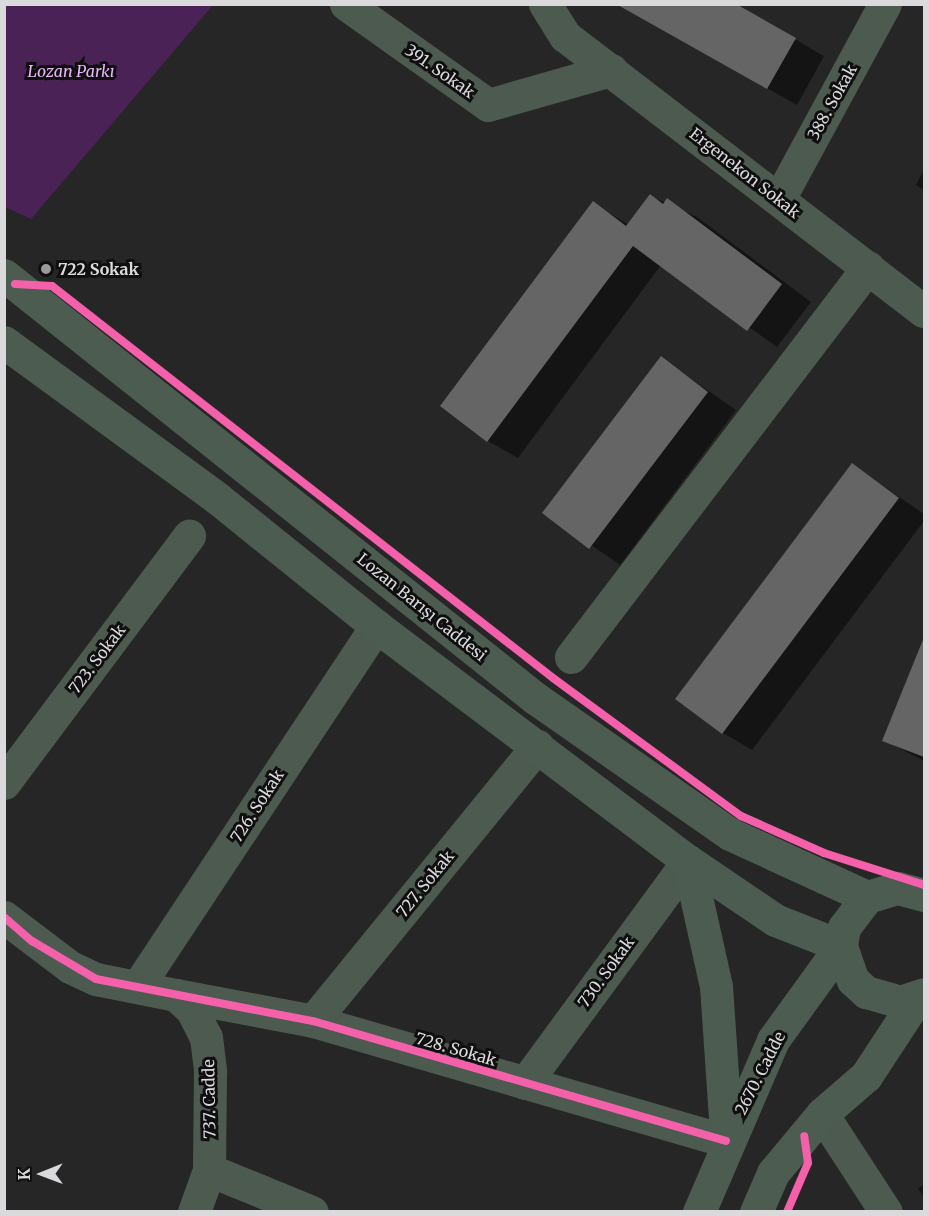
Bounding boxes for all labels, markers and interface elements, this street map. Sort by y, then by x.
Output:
street label: 391. Sokak [402,40,478,102]
park label: Lozan Parkı [27,61,115,81]
street label: 388. Sokak [803,61,861,143]
street label: Ergenekon Sokak [686,124,804,222]
place label: 722 Sokak [58,259,139,279]
marker: 722 Sokak [39,262,53,276]
street label: Lozan Barışı Caddesi [354,549,490,665]
street label: 723. Sokak [65,621,129,697]
street label: 726. Sokak [226,766,288,846]
street label: 727. Sokak [392,847,458,921]
street label: 730. Sokak [574,933,638,1011]
street label: 728. Sokak [413,1028,499,1070]
street label: 2670. Cadde [731,1028,789,1118]
street label: 737. Cadde [199,1059,219,1139]
north arrow [12,1144,72,1204]
text: K [14,1168,34,1180]

